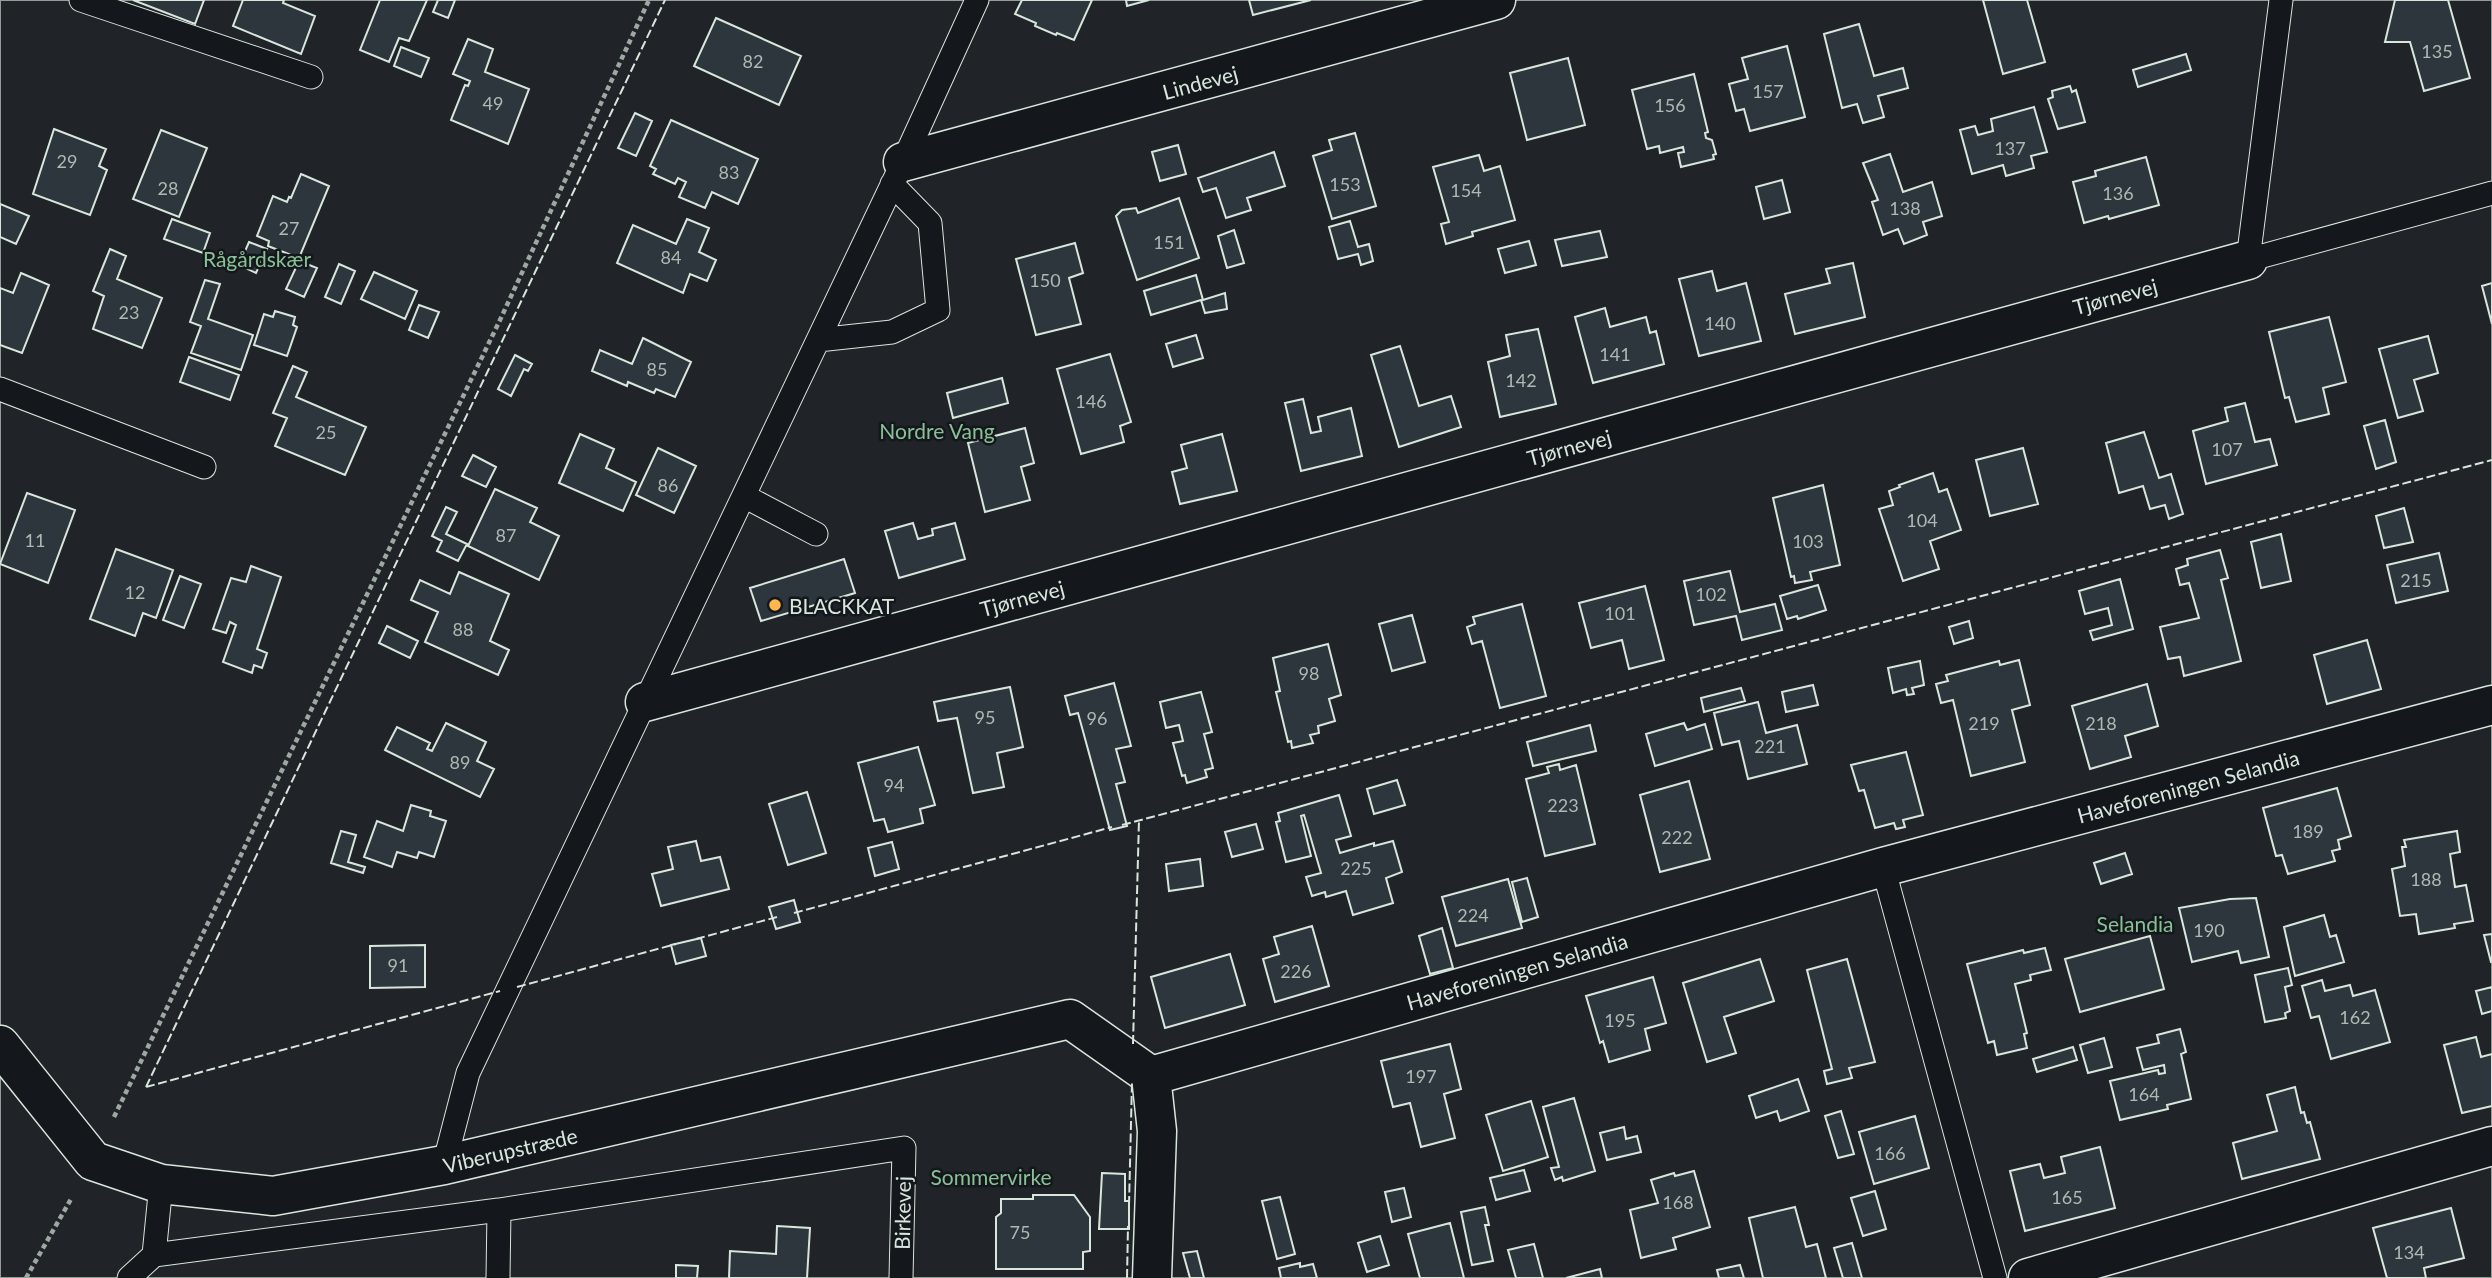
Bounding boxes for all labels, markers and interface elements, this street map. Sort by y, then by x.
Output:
house number: 135 [2421,40,2453,62]
house number: 82 [743,50,763,72]
street label: Lindevej [1160,60,1240,104]
house number: 157 [1752,80,1784,102]
house number: 49 [483,92,503,114]
house number: 156 [1654,94,1686,116]
house number: 137 [1994,137,2026,159]
house number: 29 [57,150,77,172]
house number: 83 [719,161,739,183]
house number: 153 [1329,173,1361,195]
house number: 28 [158,177,178,199]
house number: 154 [1450,179,1482,201]
house number: 136 [2102,182,2134,204]
house number: 138 [1889,197,1921,219]
house number: 27 [279,217,299,239]
house number: 151 [1153,231,1185,253]
park label: Rågårdskær [203,246,311,271]
house number: 84 [661,246,681,268]
house number: 150 [1029,269,1061,291]
street label: Tjørnevej [2070,273,2160,319]
house number: 23 [119,301,139,323]
house number: 140 [1704,312,1736,334]
house number: 141 [1599,343,1631,365]
house number: 85 [647,358,667,380]
house number: 142 [1505,369,1537,391]
house number: 146 [1075,390,1107,412]
park label: Nordre Vang [879,418,995,443]
house number: 25 [316,421,336,443]
street label: Tjørnevej [1524,424,1614,470]
house number: 107 [2211,438,2243,460]
house number: 86 [658,474,678,496]
house number: 104 [1906,509,1938,531]
house number: 87 [496,524,516,546]
house number: 11 [25,529,45,551]
house number: 103 [1792,530,1824,552]
house number: 215 [2400,569,2432,591]
street label: Tjørnevej [977,575,1067,621]
house number: 12 [125,581,145,603]
house number: 102 [1695,583,1727,605]
place label: BLACKKAT [789,593,895,618]
marker: BLACKKAT [767,597,783,613]
house number: 101 [1604,602,1636,624]
house number: 88 [453,618,473,640]
house number: 98 [1299,662,1319,684]
house number: 95 [975,706,995,728]
house number: 96 [1087,707,1107,729]
house number: 219 [1968,712,2000,734]
house number: 218 [2085,712,2117,734]
house number: 221 [1754,735,1786,757]
street label: Haveforeningen Selandia [2074,744,2302,828]
house number: 89 [450,751,470,773]
house number: 94 [884,774,904,796]
house number: 223 [1547,794,1579,816]
house number: 189 [2292,820,2324,842]
house number: 222 [1661,826,1693,848]
house number: 225 [1340,857,1372,879]
house number: 188 [2410,868,2442,890]
house number: 224 [1457,904,1489,926]
park label: Selandia [2097,911,2173,936]
house number: 190 [2193,919,2225,941]
street label: Haveforeningen Selandia [1404,927,1630,1015]
house number: 91 [388,954,408,976]
house number: 226 [1280,960,1312,982]
house number: 162 [2339,1006,2371,1028]
house number: 195 [1604,1009,1636,1031]
house number: 197 [1405,1065,1437,1087]
house number: 164 [2128,1083,2160,1105]
street label: Viberupstræde [440,1122,580,1178]
house number: 166 [1874,1142,1906,1164]
park label: Sommervirke [930,1164,1052,1189]
street label: Birkevej [889,1176,915,1250]
house number: 165 [2051,1186,2083,1208]
house number: 168 [1662,1191,1694,1213]
house number: 75 [1010,1221,1030,1243]
house number: 134 [2393,1241,2425,1263]

